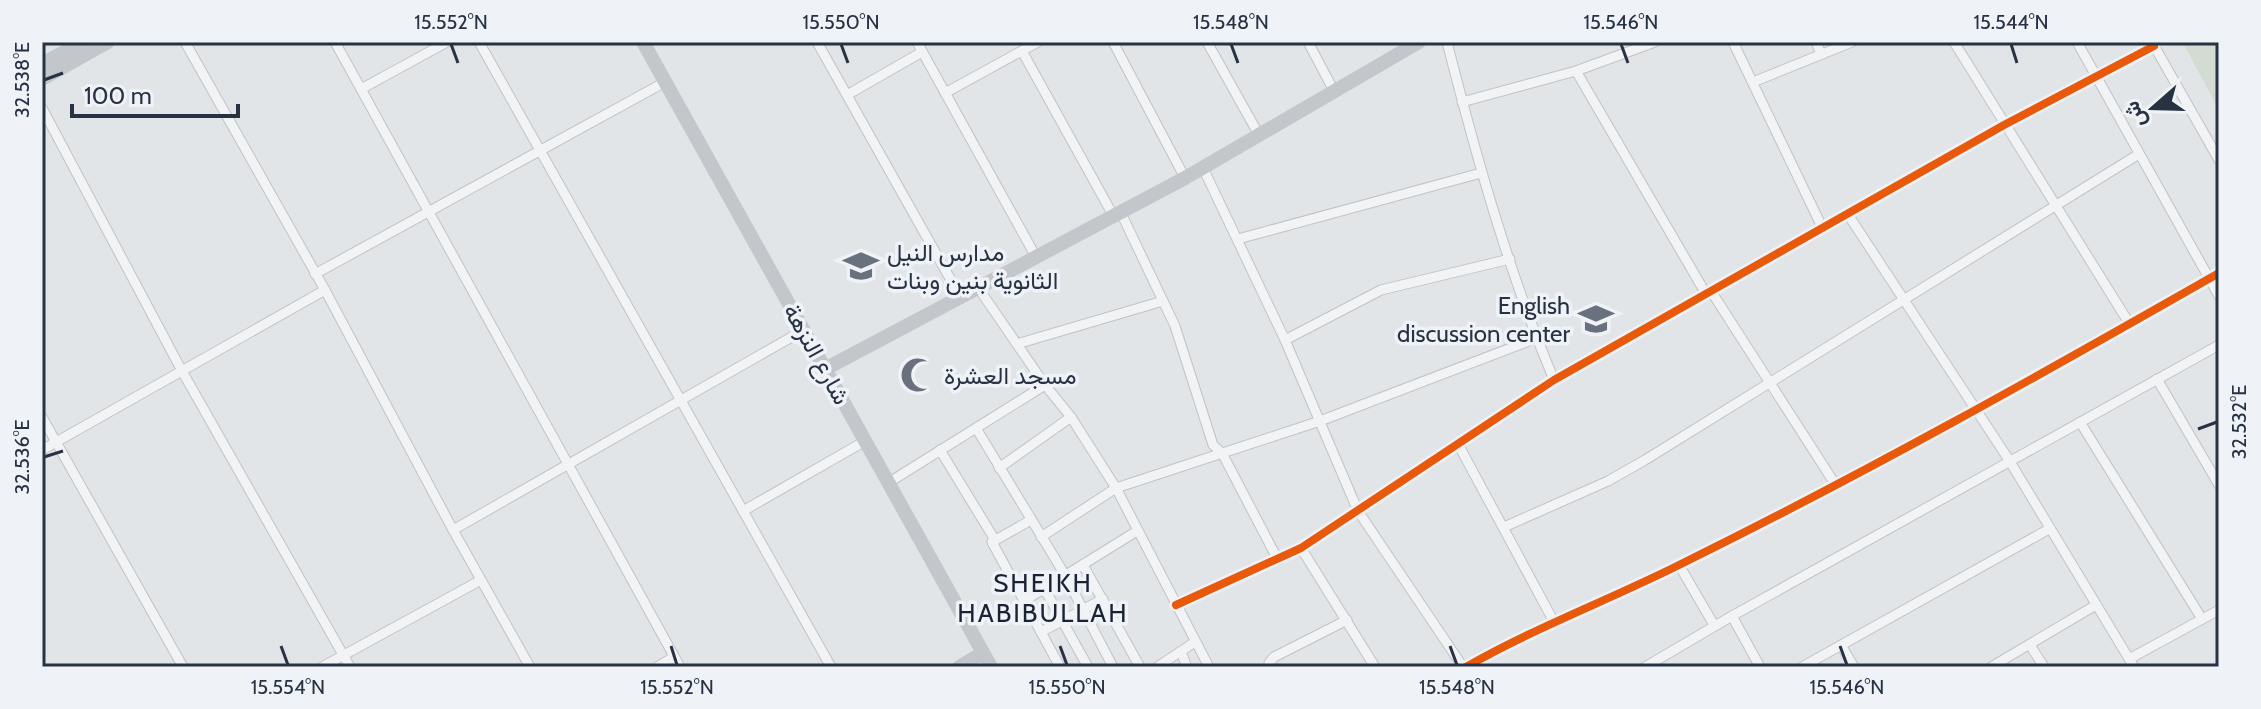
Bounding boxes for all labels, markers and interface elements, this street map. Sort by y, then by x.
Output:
text: 15.552°N [414,10,488,34]
text: 15.550°N [803,10,880,34]
text: 15.548°N [1193,10,1269,34]
text: 15.546°N [1584,10,1658,34]
text: 15.544°N [1973,10,2049,34]
text: 32.538°E [10,42,34,118]
scale bar [72,68,238,118]
north arrow [2113,68,2193,148]
text: 100 m [84,81,152,110]
text: ش [2117,98,2152,132]
place label: مدارس النيل الثانوية بنين وبنات [887,238,1058,296]
school or university icon: مدارس النيل الثانوية بنين وبنات [842,247,880,285]
place label: English discussion center [1397,291,1570,348]
street label: شارع النزهة [776,299,857,410]
school or university icon: English discussion center [1577,300,1615,338]
mosque icon: مسجد العشرة [899,356,937,394]
place label: مسجد العشرة [944,361,1077,391]
text: 32.532°E [2227,385,2251,459]
text: 32.536°E [10,419,34,495]
district label: SHEIKH HABIBULLAH [957,567,1129,629]
text: 15.554°N [251,675,325,699]
text: 15.552°N [640,675,714,699]
text: 15.550°N [1029,675,1106,699]
text: 15.548°N [1419,675,1495,699]
text: 15.546°N [1810,675,1884,699]

